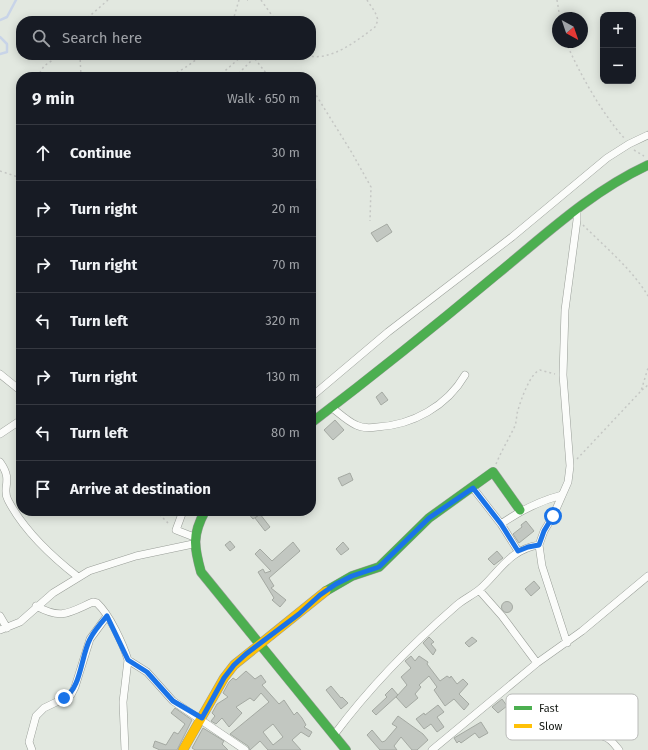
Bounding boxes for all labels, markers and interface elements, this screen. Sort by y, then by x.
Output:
north arrow [552,12,588,48]
map controls [600,12,636,84]
button: + [600,12,636,48]
search box [16,16,316,60]
icon: search [30,27,52,49]
text: Search here [62,29,142,47]
button: − [600,48,636,84]
text: 9 min [32,88,75,109]
text: Walk · 650 m [227,91,300,106]
icon: ahead [32,142,54,164]
text: Continue [70,144,131,162]
text: 30 m [272,145,300,160]
icon: right [32,198,54,220]
text: Turn right [70,200,137,218]
text: 20 m [272,201,300,216]
icon: right [32,254,54,276]
text: Turn right [70,256,137,274]
text: 70 m [273,257,300,272]
icon: left [32,310,54,332]
text: Turn left [70,312,128,330]
text: 320 m [265,313,300,328]
icon: right [32,366,54,388]
text: Turn right [70,368,137,386]
text: 130 m [266,369,300,384]
icon: left [32,422,54,444]
text: Turn left [70,424,128,442]
text: 80 m [271,425,300,440]
icon: arrive [32,478,54,500]
text: Arrive at destination [70,480,211,498]
route start [544,507,562,525]
route end [55,689,73,707]
legend [506,694,638,740]
text: Fast [539,702,559,715]
text: Slow [539,720,563,733]

